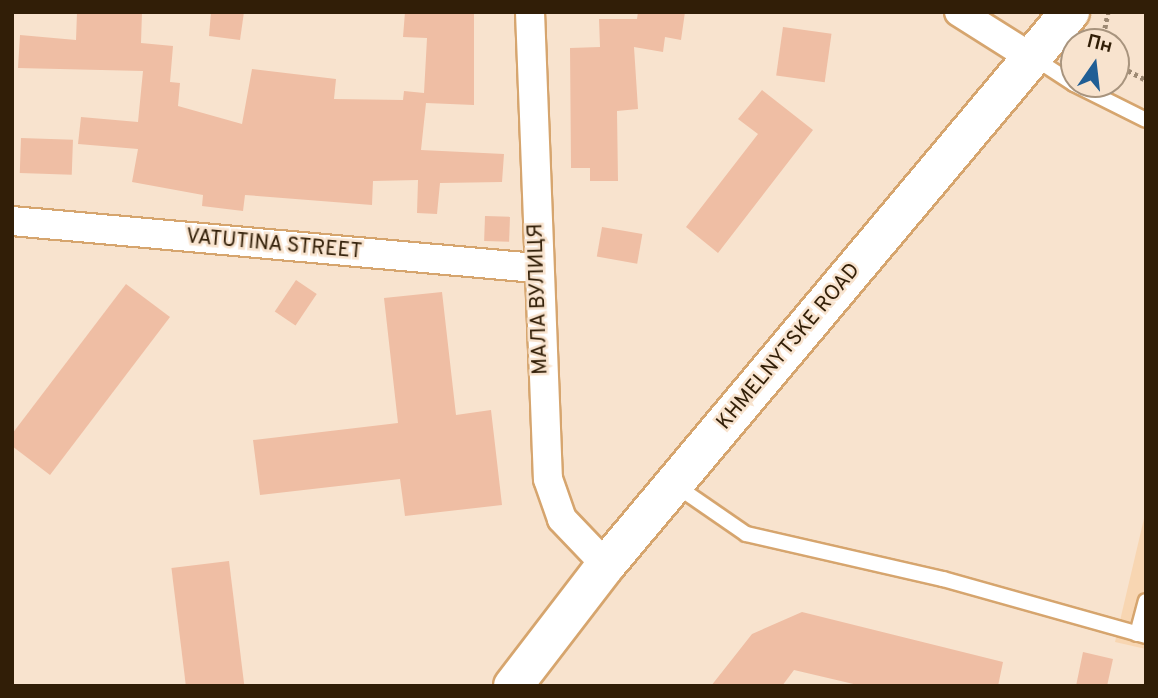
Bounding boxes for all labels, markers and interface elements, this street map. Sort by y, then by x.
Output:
north arrow [1060,28,1130,98]
text: Пн [1084,30,1115,59]
street label: МАЛА ВУЛИЦЯ [524,222,554,376]
street label: VATUTINA STREET [184,225,364,265]
street label: KHMELNYTSKE ROAD [712,259,866,435]

